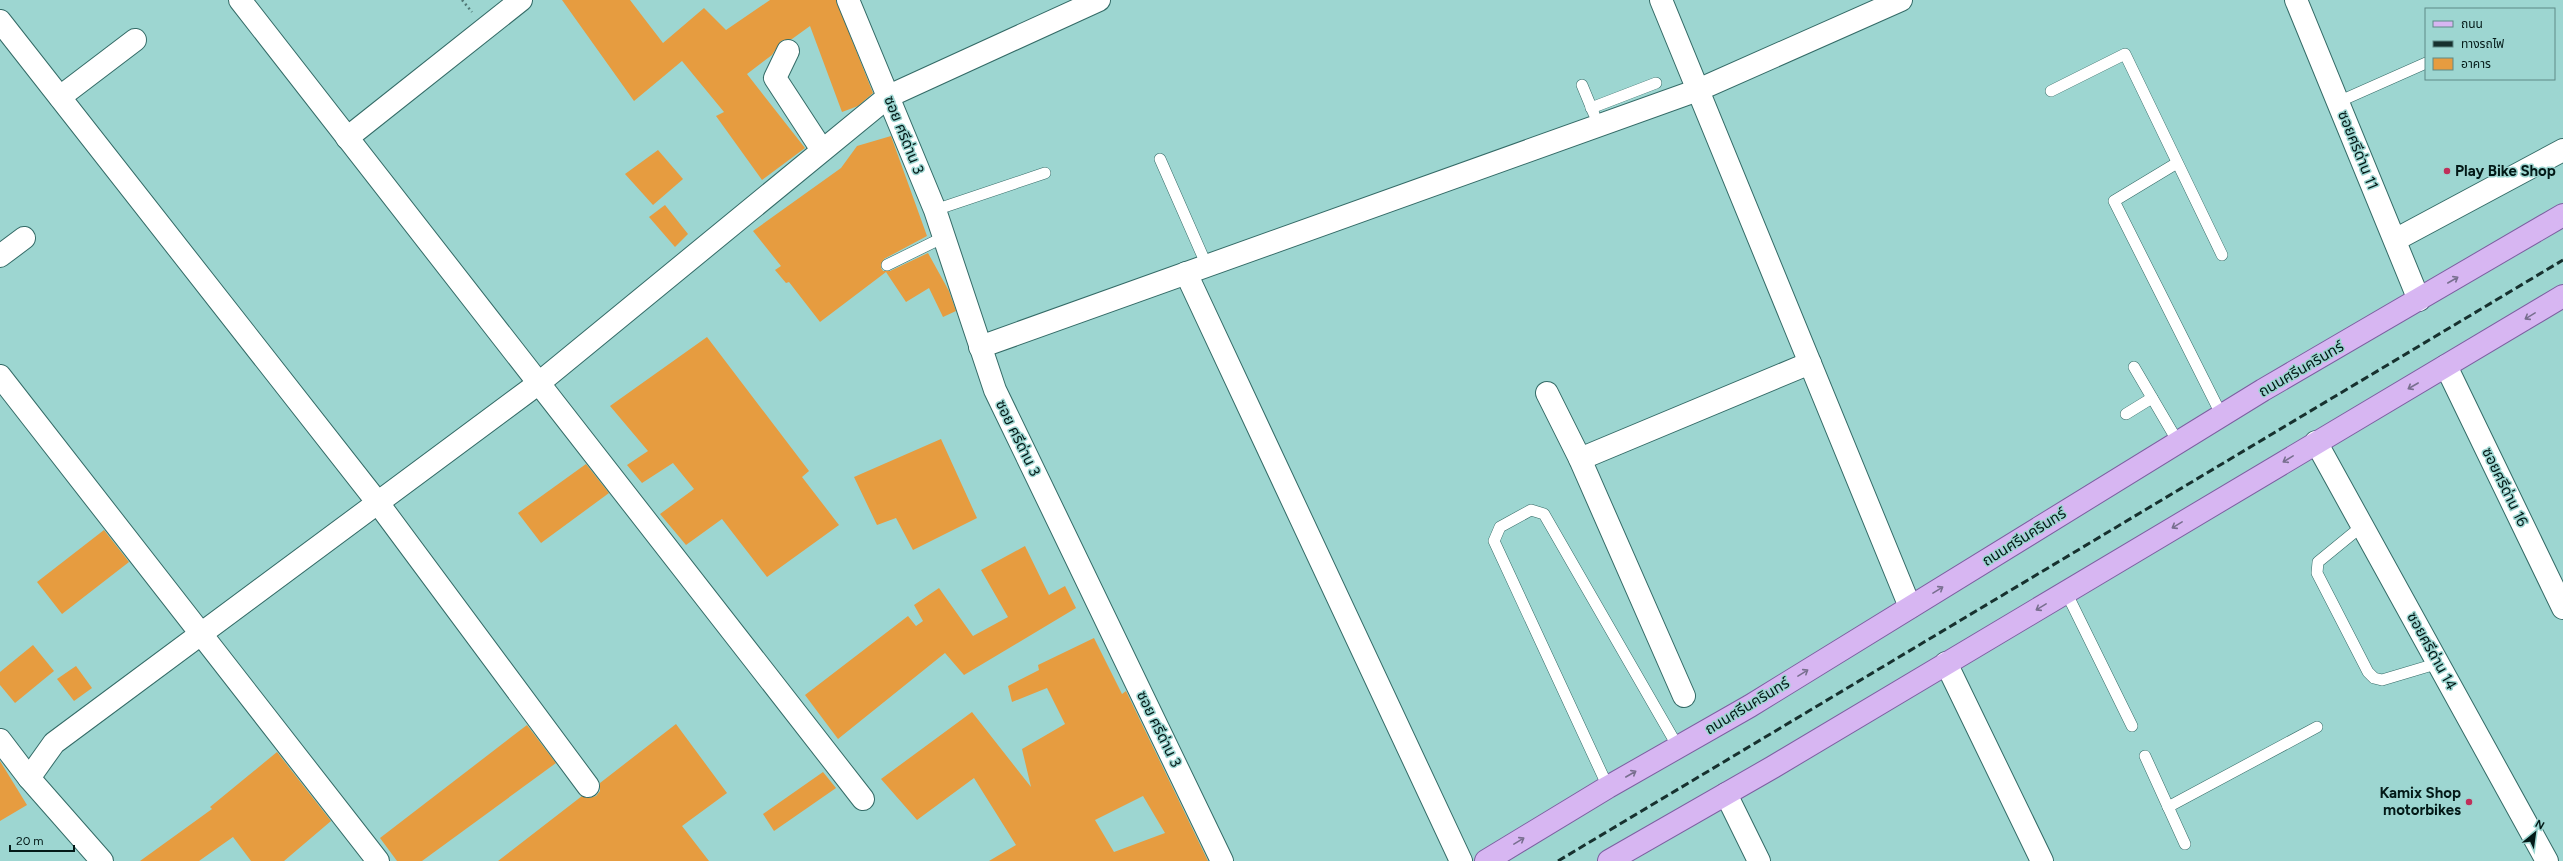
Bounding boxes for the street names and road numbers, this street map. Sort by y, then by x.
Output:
street label: ซอย ศรีด่าน 3 [880,93,928,177]
street label: ซอยศรีด่าน 11 [2334,108,2382,192]
street label: ถนนศรีนครินทร์ [2255,337,2347,401]
street label: ซอย ศรีด่าน 3 [992,397,1044,479]
street label: ซอยศรีด่าน 16 [2478,445,2532,530]
street label: ถนนศรีนครินทร์ [1979,504,2070,570]
street label: ซอยศรีด่าน 14 [2403,609,2461,693]
street label: ถนนศรีนครินทร์ [1701,673,1793,738]
street label: ซอย ศรีด่าน 3 [1133,688,1185,770]

